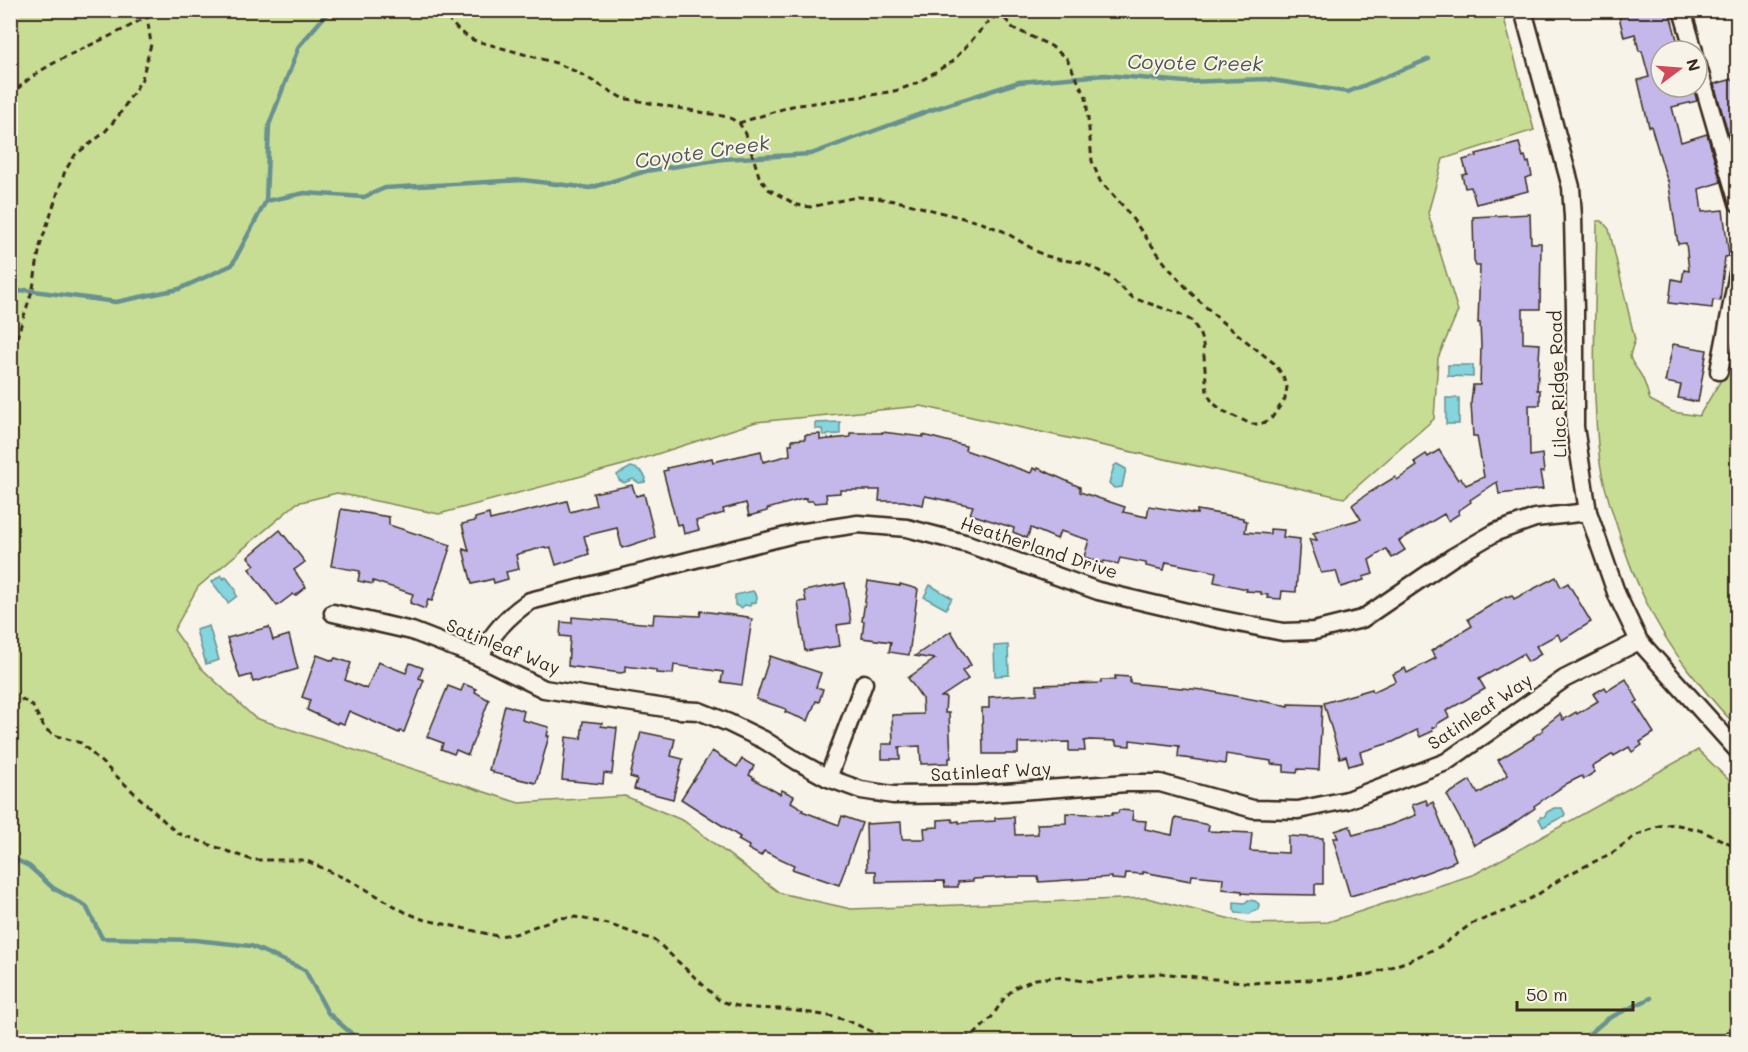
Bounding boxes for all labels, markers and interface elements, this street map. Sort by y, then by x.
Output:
north arrow [1649,39,1709,99]
water label: Coyote Creek [1127,48,1263,76]
text: N [1682,56,1706,73]
water label: Coyote Creek [633,129,771,173]
street label: Lilac Ridge Road [1542,310,1572,458]
street label: Heatherland Drive [958,510,1121,584]
street label: Satinleaf Way [443,612,564,680]
street label: Satinleaf Way [1423,667,1536,755]
street label: Satinleaf Way [930,756,1052,786]
scale bar [1517,974,1632,1012]
text: 50 m [1526,982,1568,1006]

